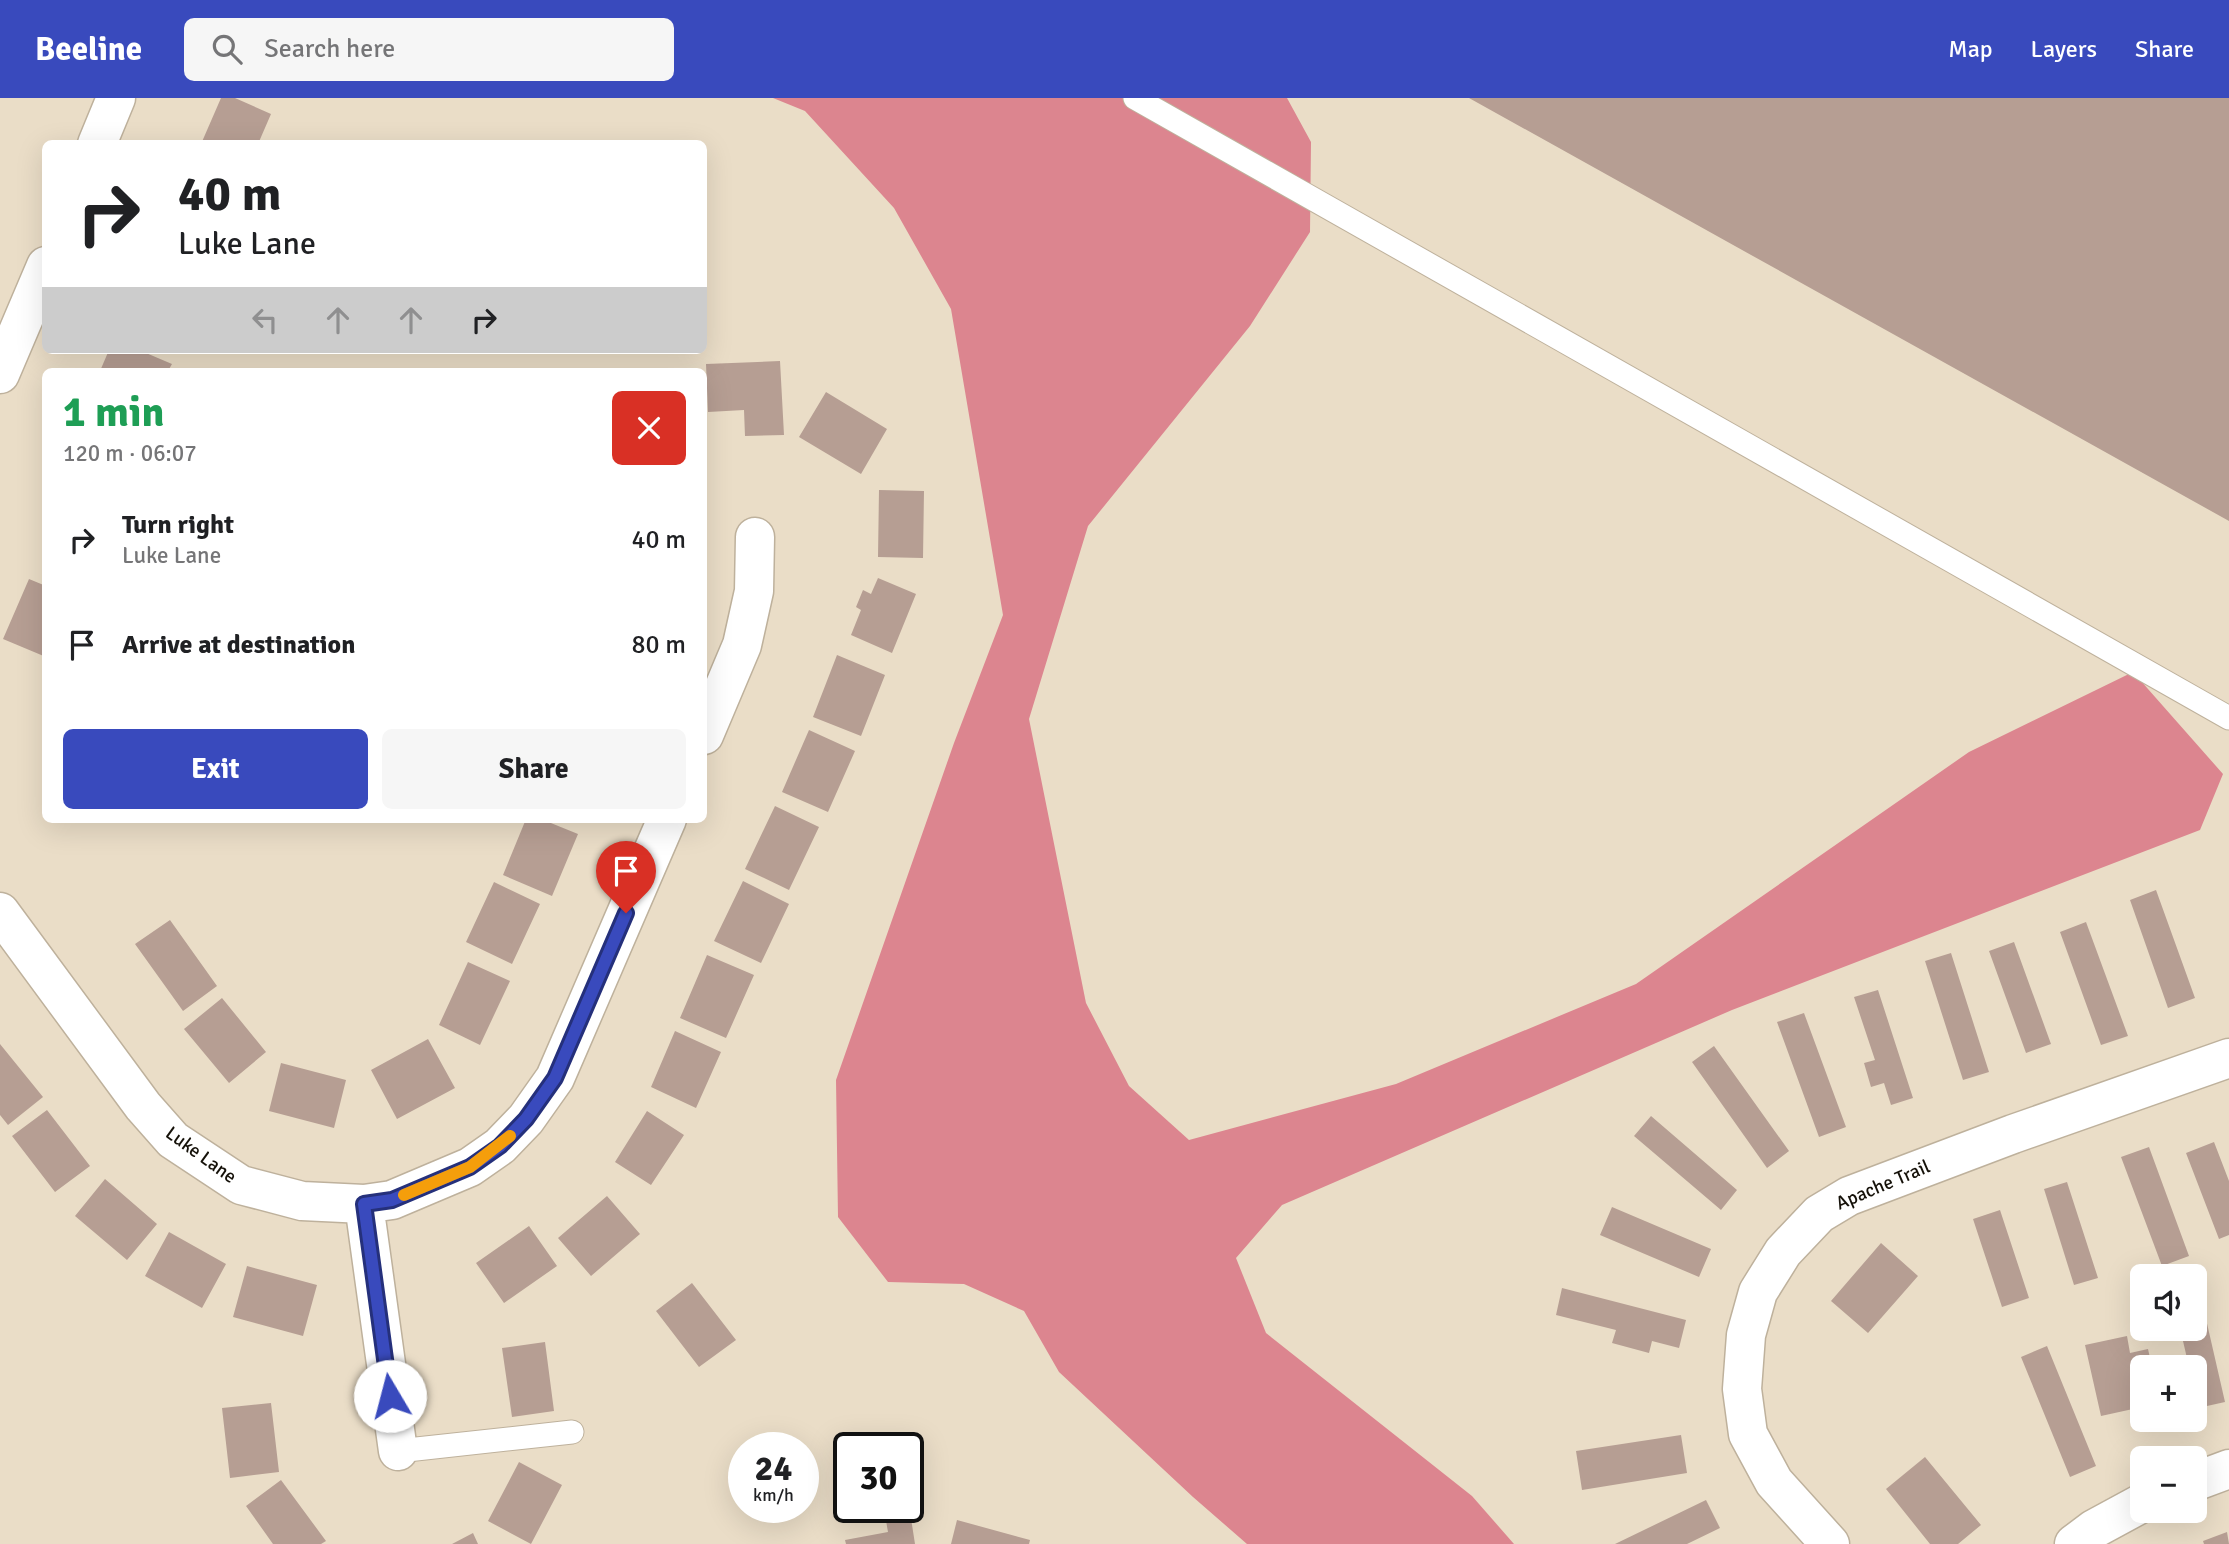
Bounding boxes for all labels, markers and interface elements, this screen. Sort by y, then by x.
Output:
search box [184,18,674,81]
text: Beeline [35,29,142,70]
icon: search [208,30,246,68]
text: Search here [264,33,395,65]
text: Map [1948,34,1993,64]
text: Layers [2031,34,2097,64]
text: Share [2135,34,2194,64]
text: 40 m [178,164,281,224]
icon: right [63,168,154,259]
text: Luke Lane [178,224,316,263]
icon: left [246,301,284,339]
icon: ahead [319,301,357,339]
icon: ahead [392,301,430,339]
icon: right [465,301,503,339]
text: 1 min [63,387,164,438]
button: close [612,391,686,465]
text: 120 m · 06:07 [63,439,197,468]
text: Turn right [122,509,234,541]
icon: right [63,521,101,559]
text: 40 m [631,524,686,556]
text: Luke Lane [122,541,221,570]
icon: arrive [63,626,101,664]
text: Arrive at destination [122,629,355,661]
text: 80 m [631,629,686,661]
button: Exit [63,729,368,809]
button: Share [382,729,686,809]
pin [596,841,656,913]
icon: arrive [607,852,645,890]
street label: Luke Lane [161,1121,241,1189]
street label: Apache Trail [1832,1154,1934,1216]
map controls [2130,1264,2207,1523]
button: sound [2130,1264,2207,1341]
button: + [2130,1355,2207,1432]
position arrow [353,1359,427,1433]
speed limit sign: 30 [833,1432,924,1523]
button: − [2130,1446,2207,1523]
text: 24 [755,1447,792,1490]
text: km/h [753,1484,794,1506]

